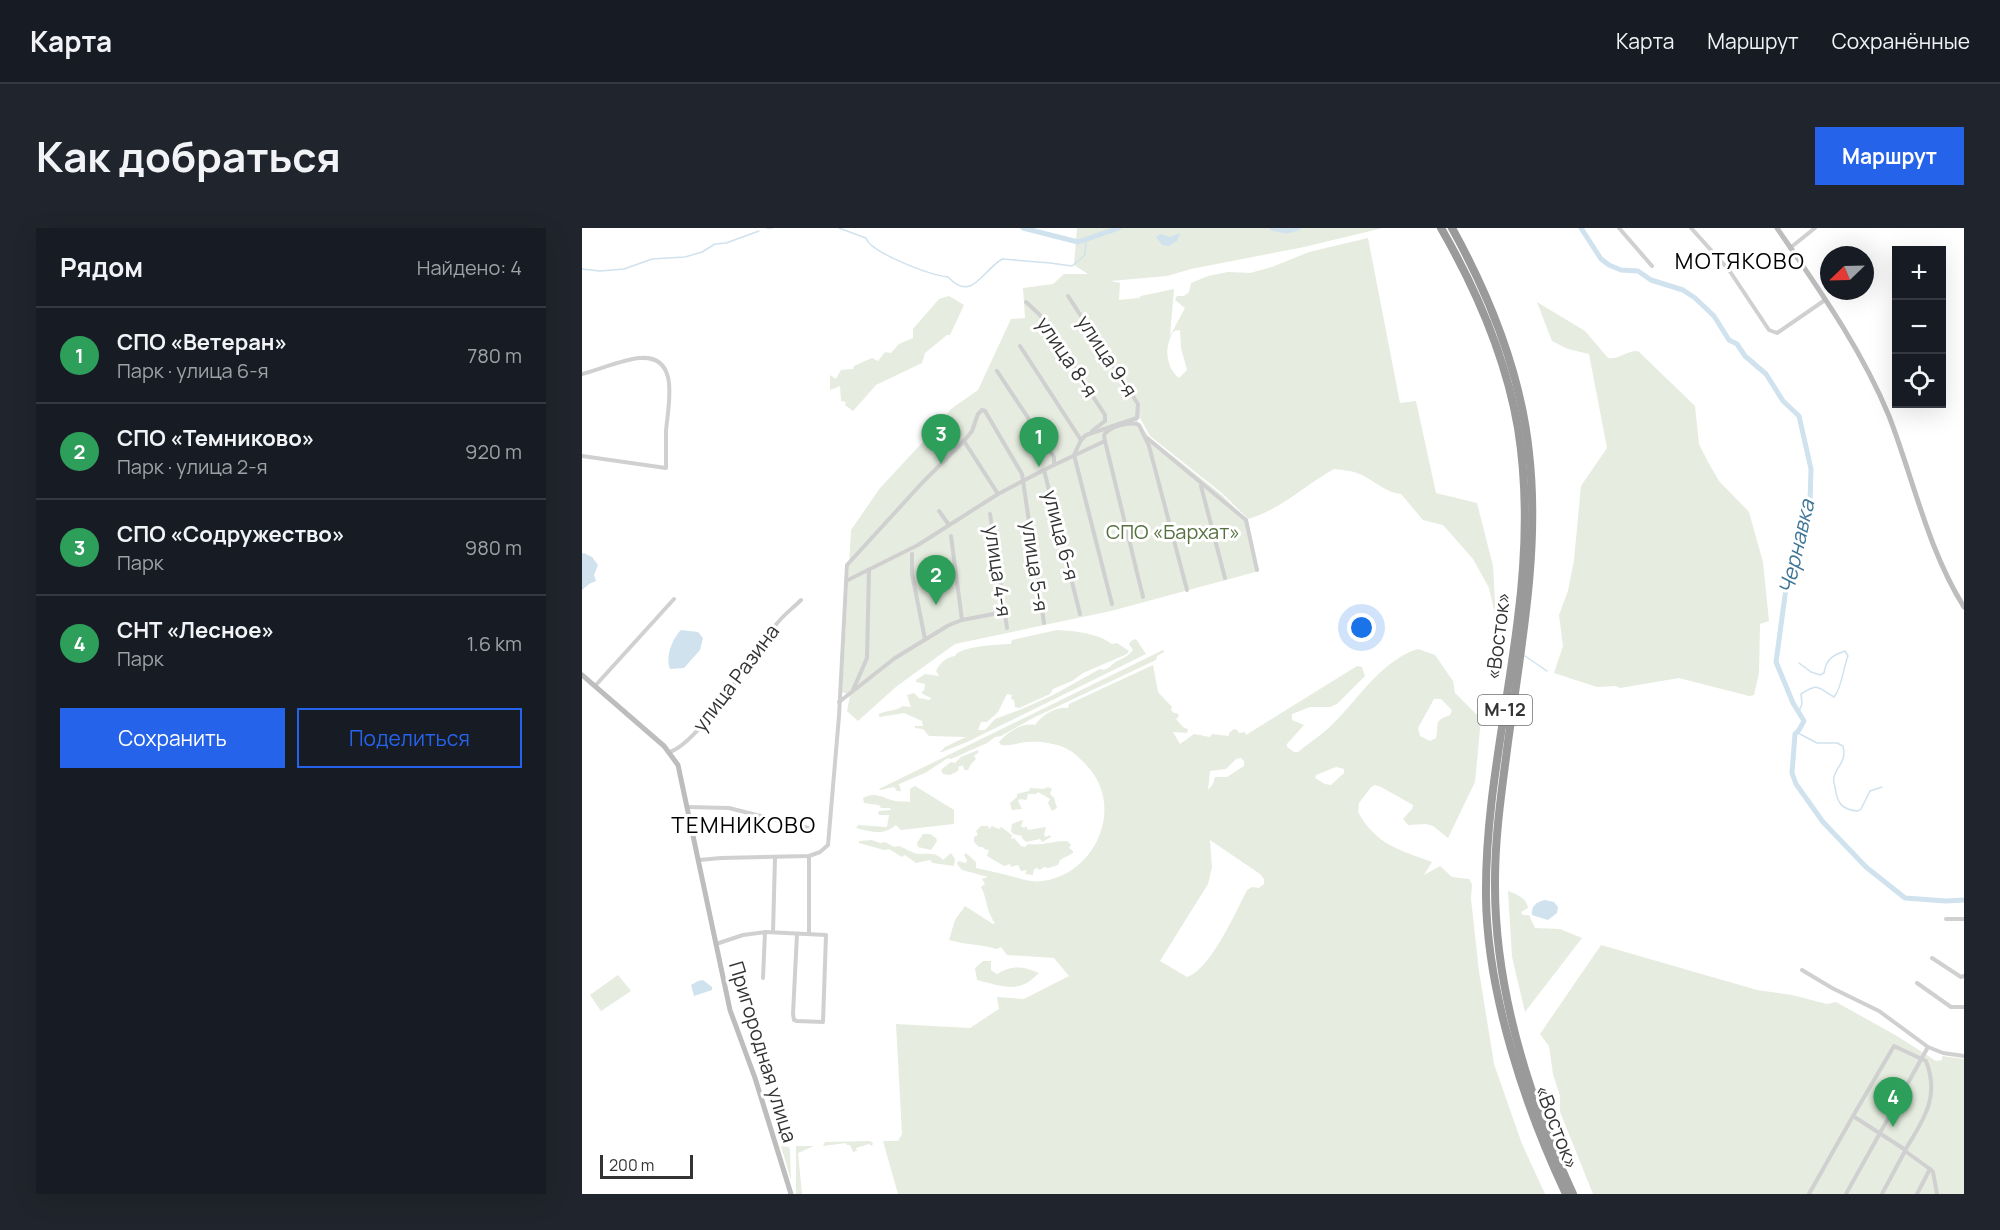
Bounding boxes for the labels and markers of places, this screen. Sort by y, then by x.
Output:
pin: 3 [922,414,960,464]
pin: 1 [1020,418,1058,467]
pin: 2 [916,556,956,605]
pin: 4 [1874,1078,1912,1127]

